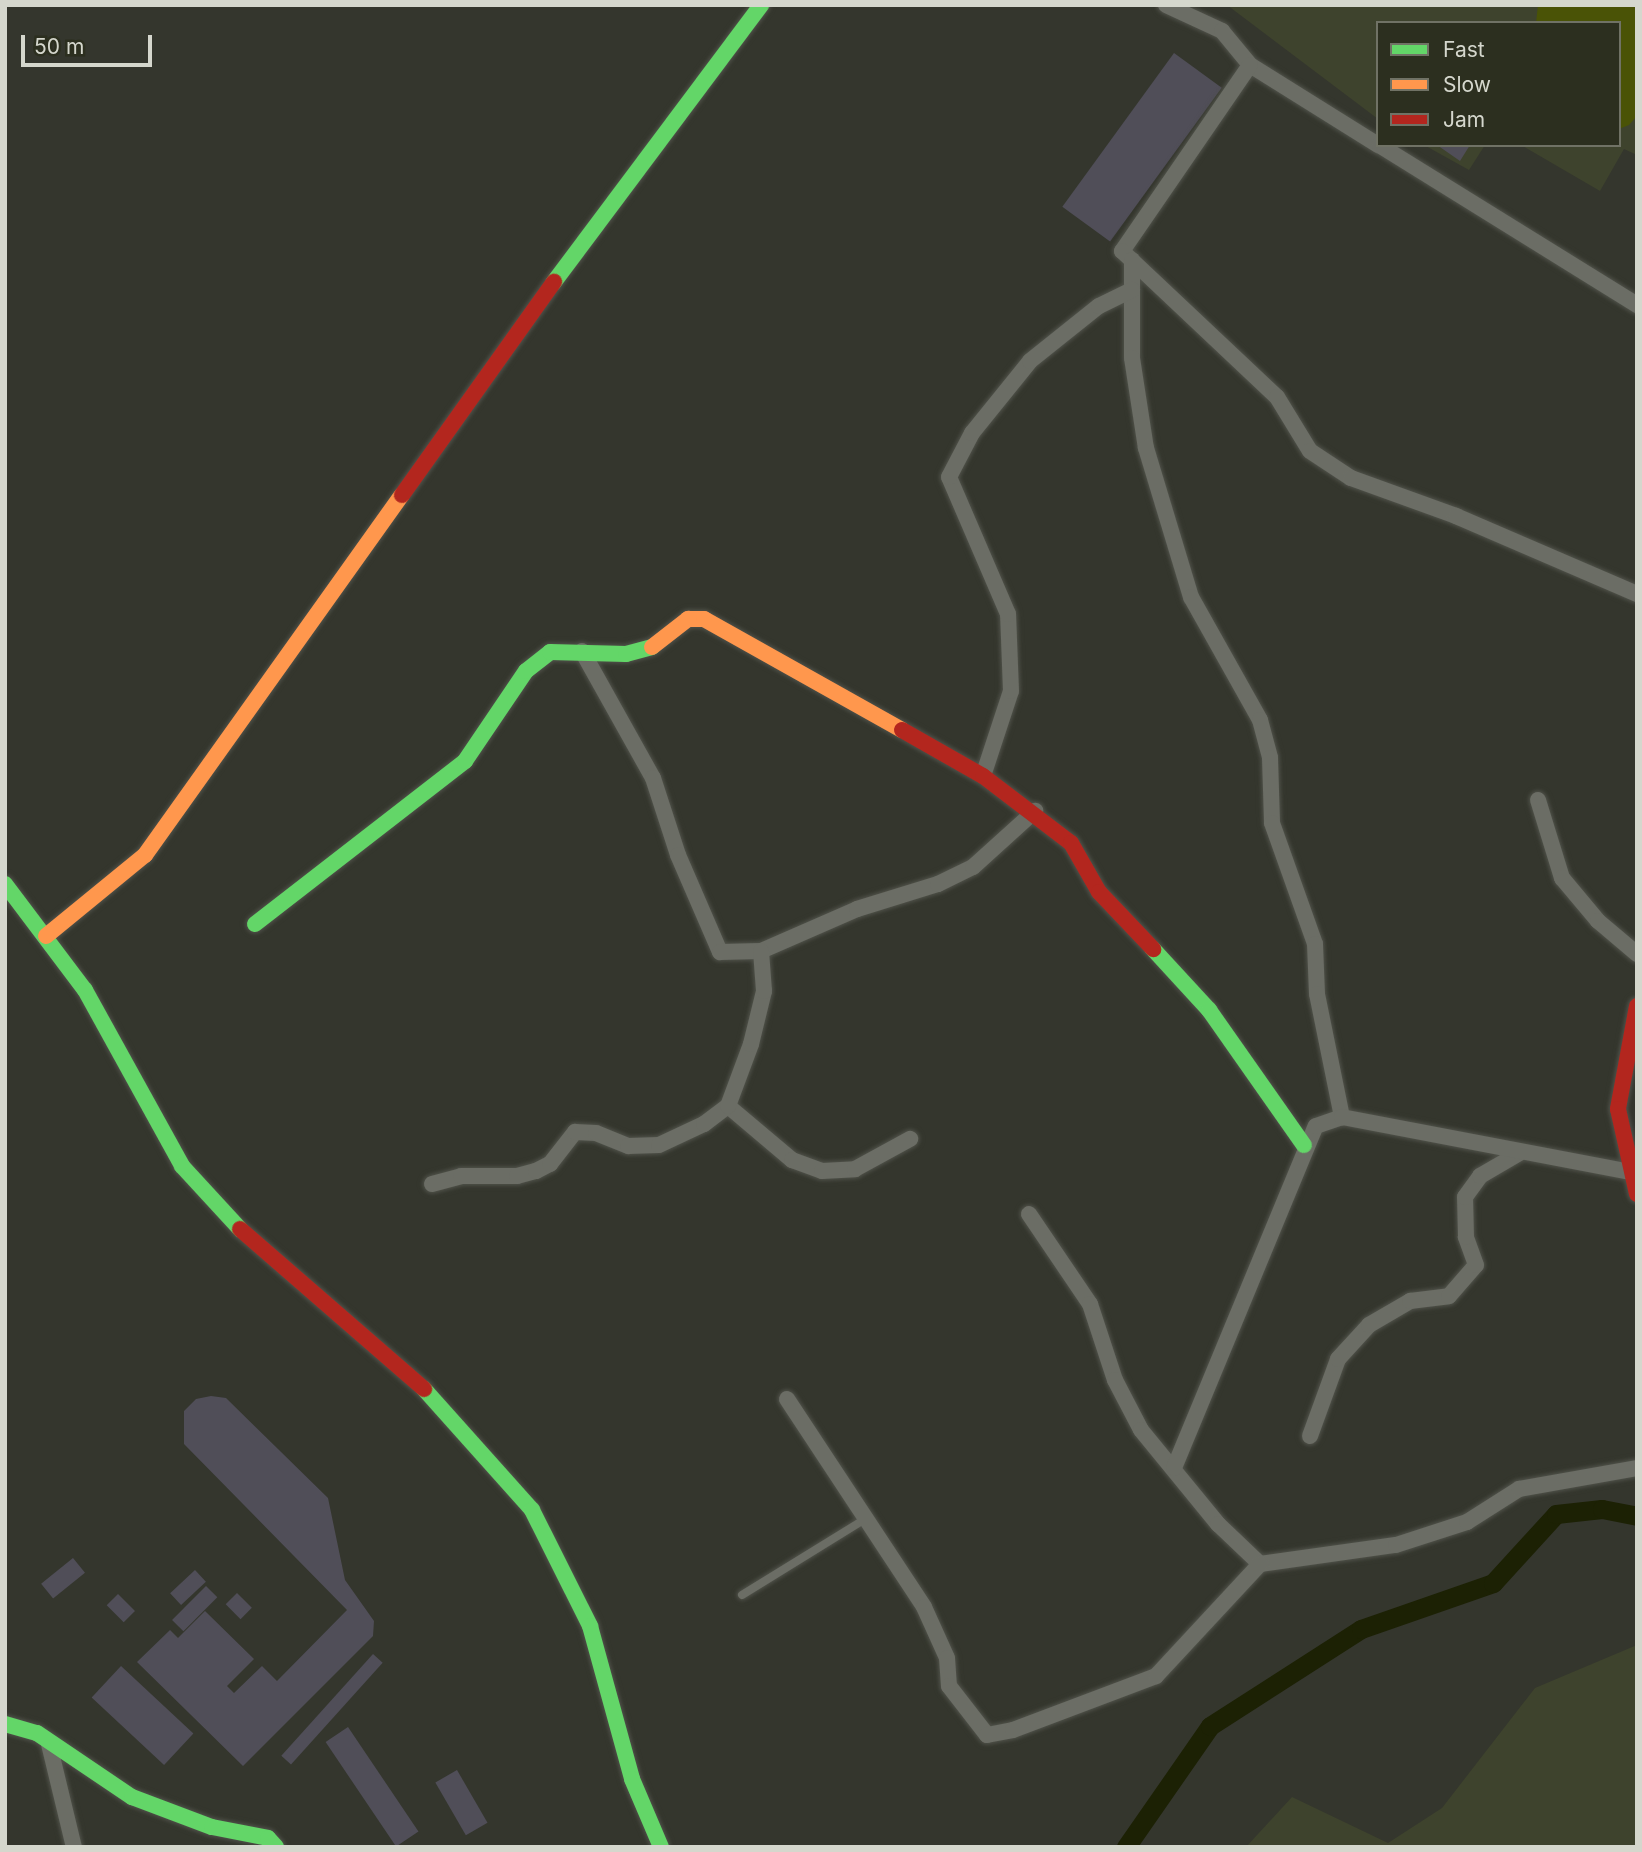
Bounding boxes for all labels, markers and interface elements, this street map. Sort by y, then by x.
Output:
scale bar [24,21,156,65]
legend [1376,21,1621,147]
text: 50 m [34,34,84,59]
text: Fast [1443,37,1485,62]
text: Slow [1443,72,1491,97]
text: Jam [1443,107,1485,132]

